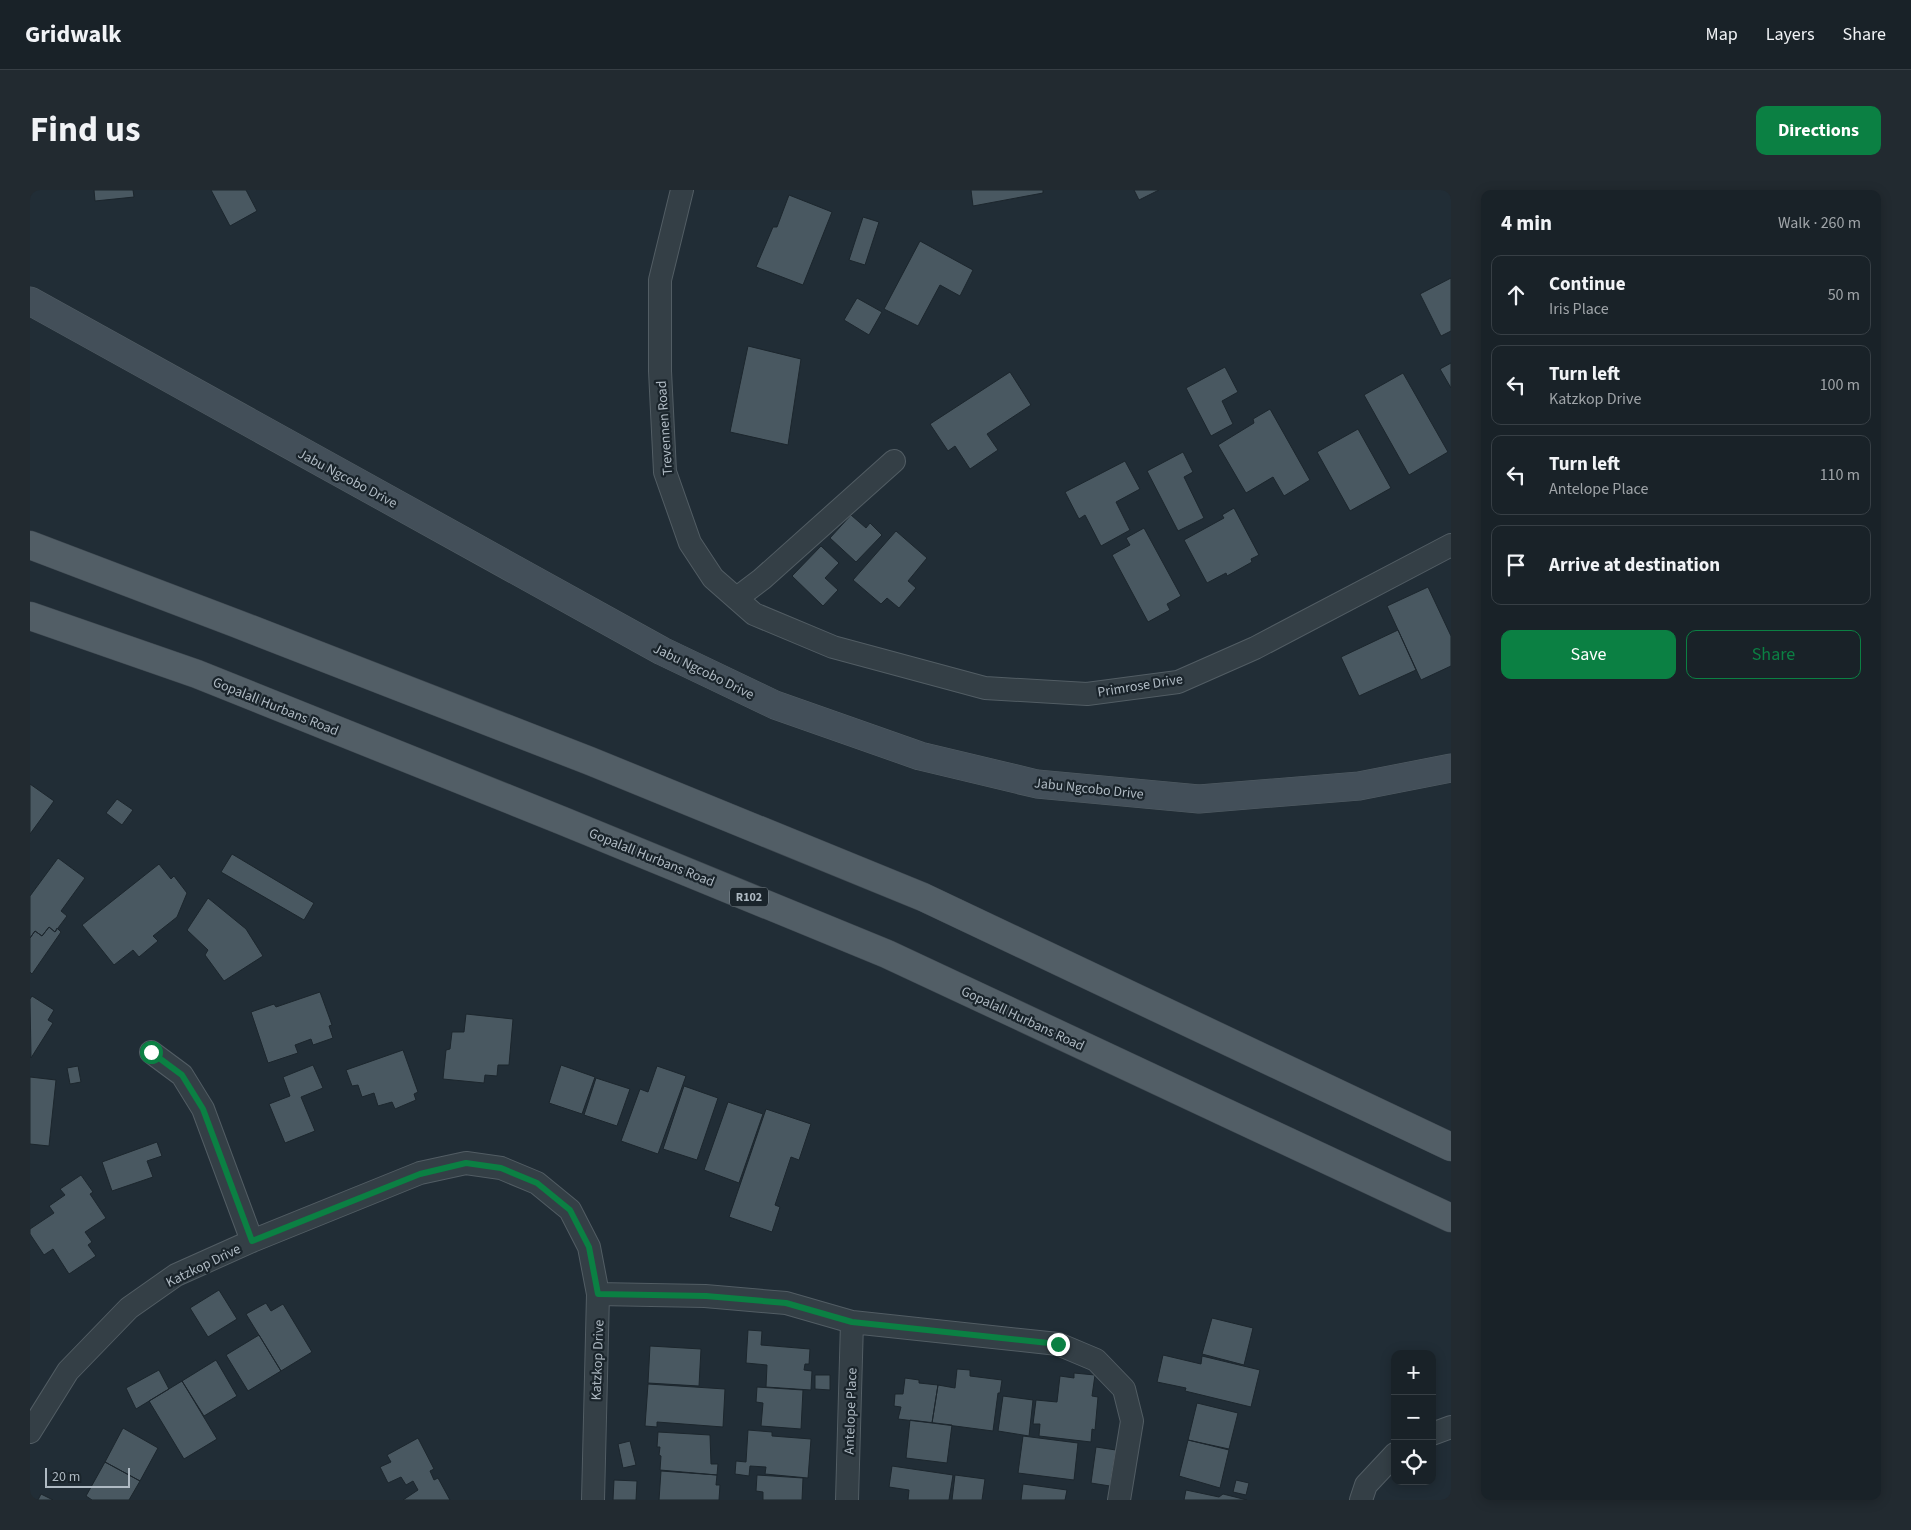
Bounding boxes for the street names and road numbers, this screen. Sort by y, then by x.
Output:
street label: Trevennen Road [652,380,678,476]
street label: Jabu Ngcobo Drive [294,444,401,514]
street label: Jabu Ngcobo Drive [650,639,757,705]
street label: Primrose Drive [1096,669,1184,703]
street label: Gopalall Hurbans Road [210,673,342,741]
street label: Jabu Ngcobo Drive [1033,773,1145,805]
street label: Gopalall Hurbans Road [586,824,718,892]
road number: R102 [730,888,768,906]
street label: Gopalall Hurbans Road [958,982,1088,1056]
street label: Katzkop Drive [163,1239,244,1293]
street label: Katzkop Drive [587,1319,609,1401]
street label: Antelope Place [839,1367,863,1455]

